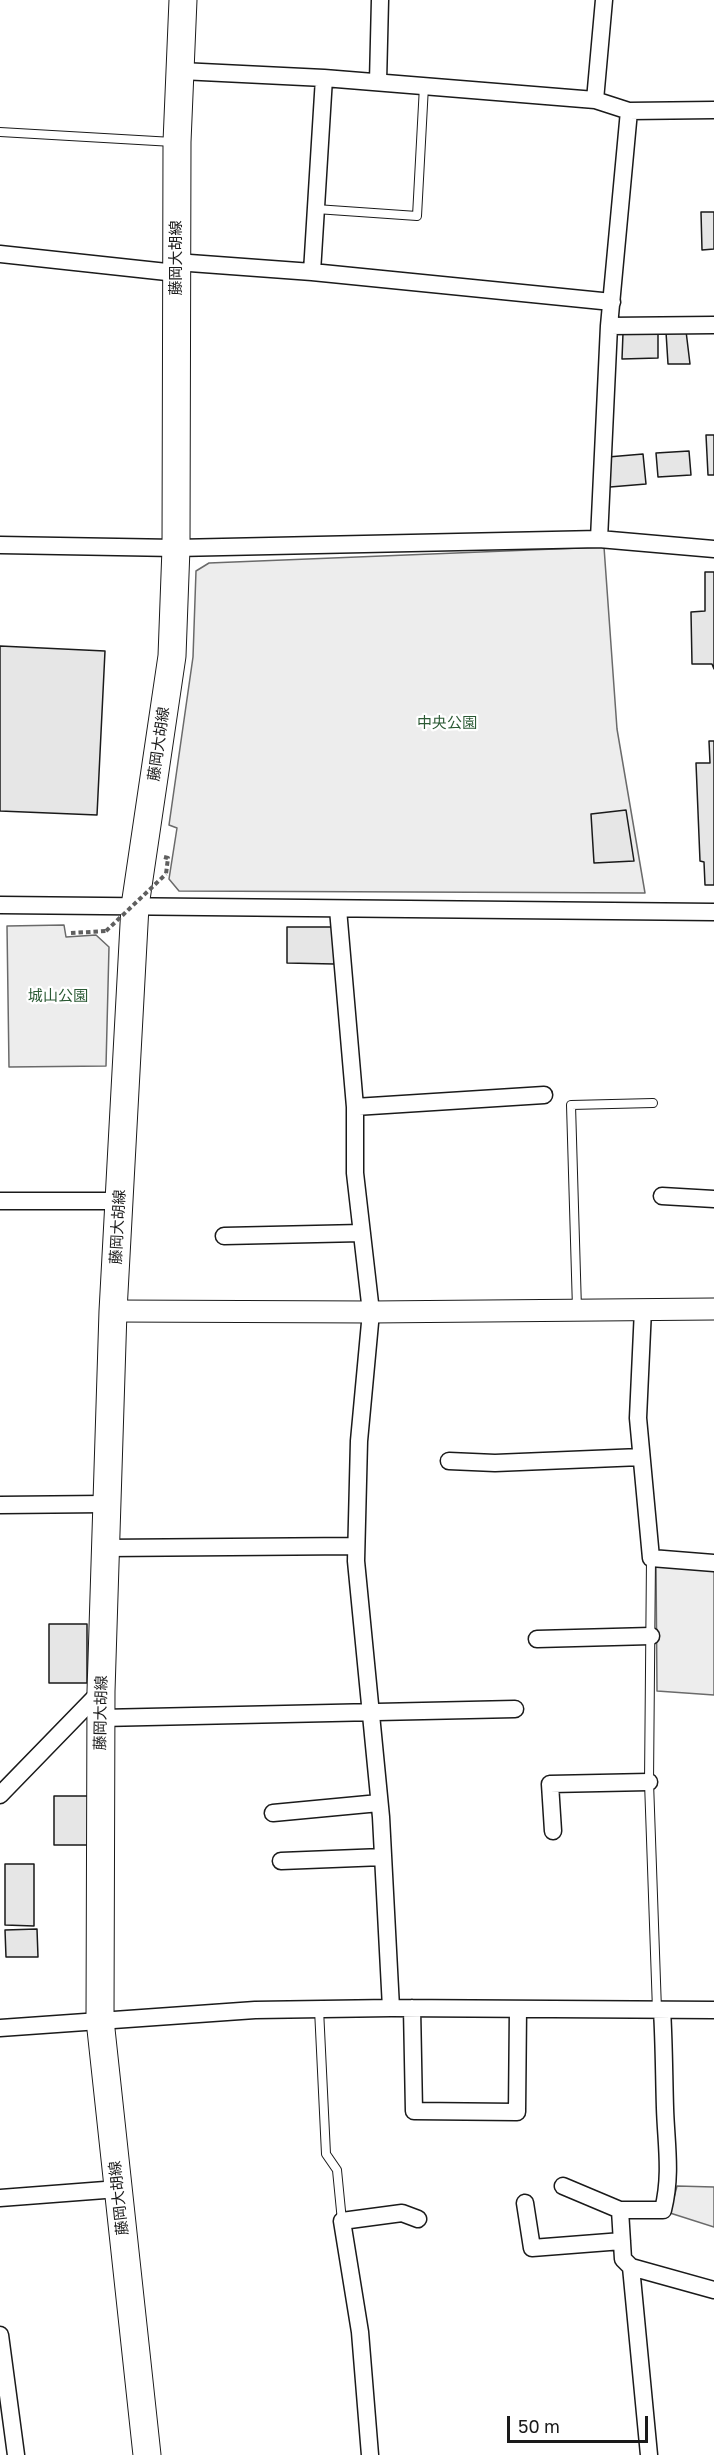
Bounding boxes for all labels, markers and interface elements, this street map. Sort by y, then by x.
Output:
street label: 藤岡大胡線 [167,221,185,295]
street label: 藤岡大胡線 [145,706,173,782]
park label: 中央公園 [417,714,477,732]
park label: 城山公園 [28,987,88,1005]
street label: 藤岡大胡線 [107,1189,129,1265]
street label: 藤岡大胡線 [91,1675,111,1751]
street label: 藤岡大胡線 [106,2160,132,2236]
scale bar [510,2404,651,2442]
text: 50 m [518,2415,560,2437]

